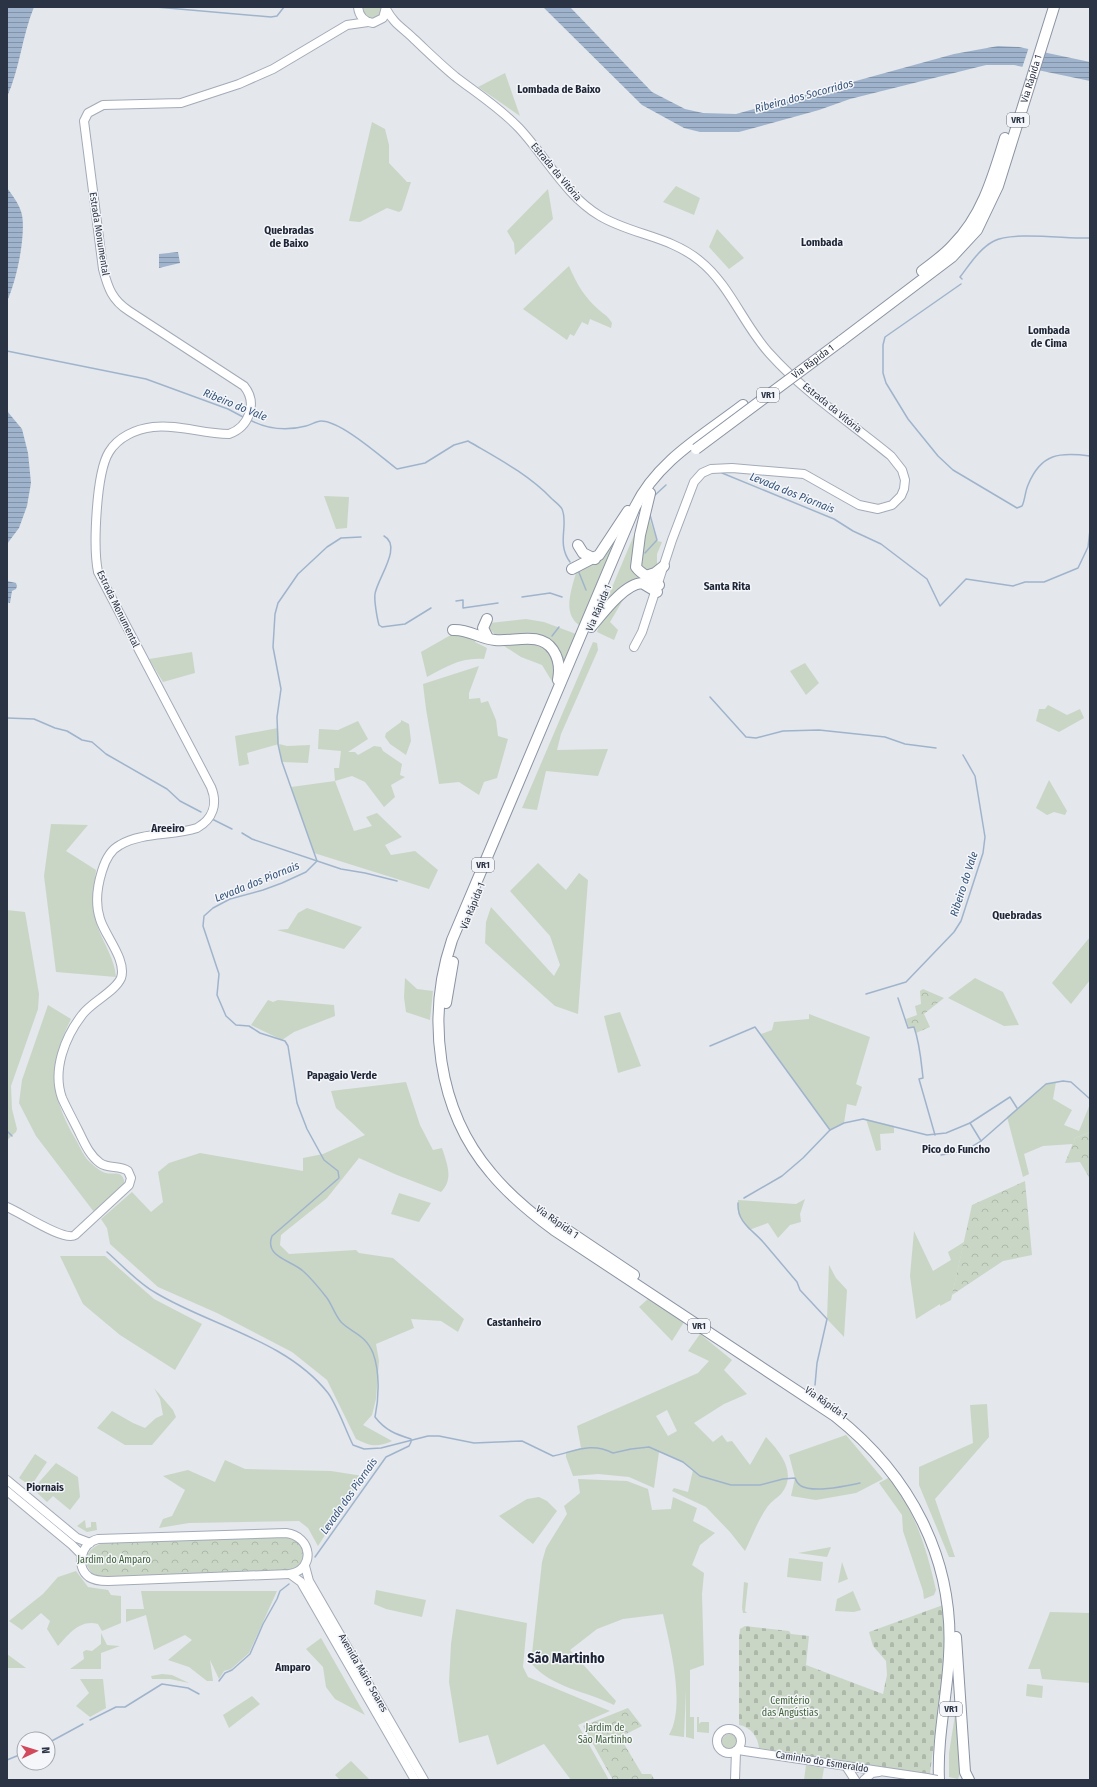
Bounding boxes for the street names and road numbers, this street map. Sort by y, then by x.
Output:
street label: Via Rápida 1 [1018,53,1045,104]
road number: VR1 [1007,113,1029,127]
street label: Estrada da Vitória [528,140,584,204]
street label: Estrada Monumental [86,191,112,277]
street label: Via Rápida 1 [790,342,837,381]
street label: Estrada da Vitória [800,381,864,435]
road number: VR1 [757,388,779,402]
street label: Estrada Monumental [94,568,142,650]
street label: Via Rápida 1 [584,583,614,633]
road number: VR1 [472,858,494,872]
street label: Via Rápida 1 [458,881,488,931]
street label: Via Rápida 1 [533,1203,581,1241]
road number: VR1 [688,1319,710,1333]
street label: Via Rápida 1 [802,1384,850,1422]
street label: Avenida Mário Soares [336,1632,390,1714]
road number: VR1 [940,1702,962,1716]
street label: Caminho do Esmeraldo [775,1749,869,1775]

